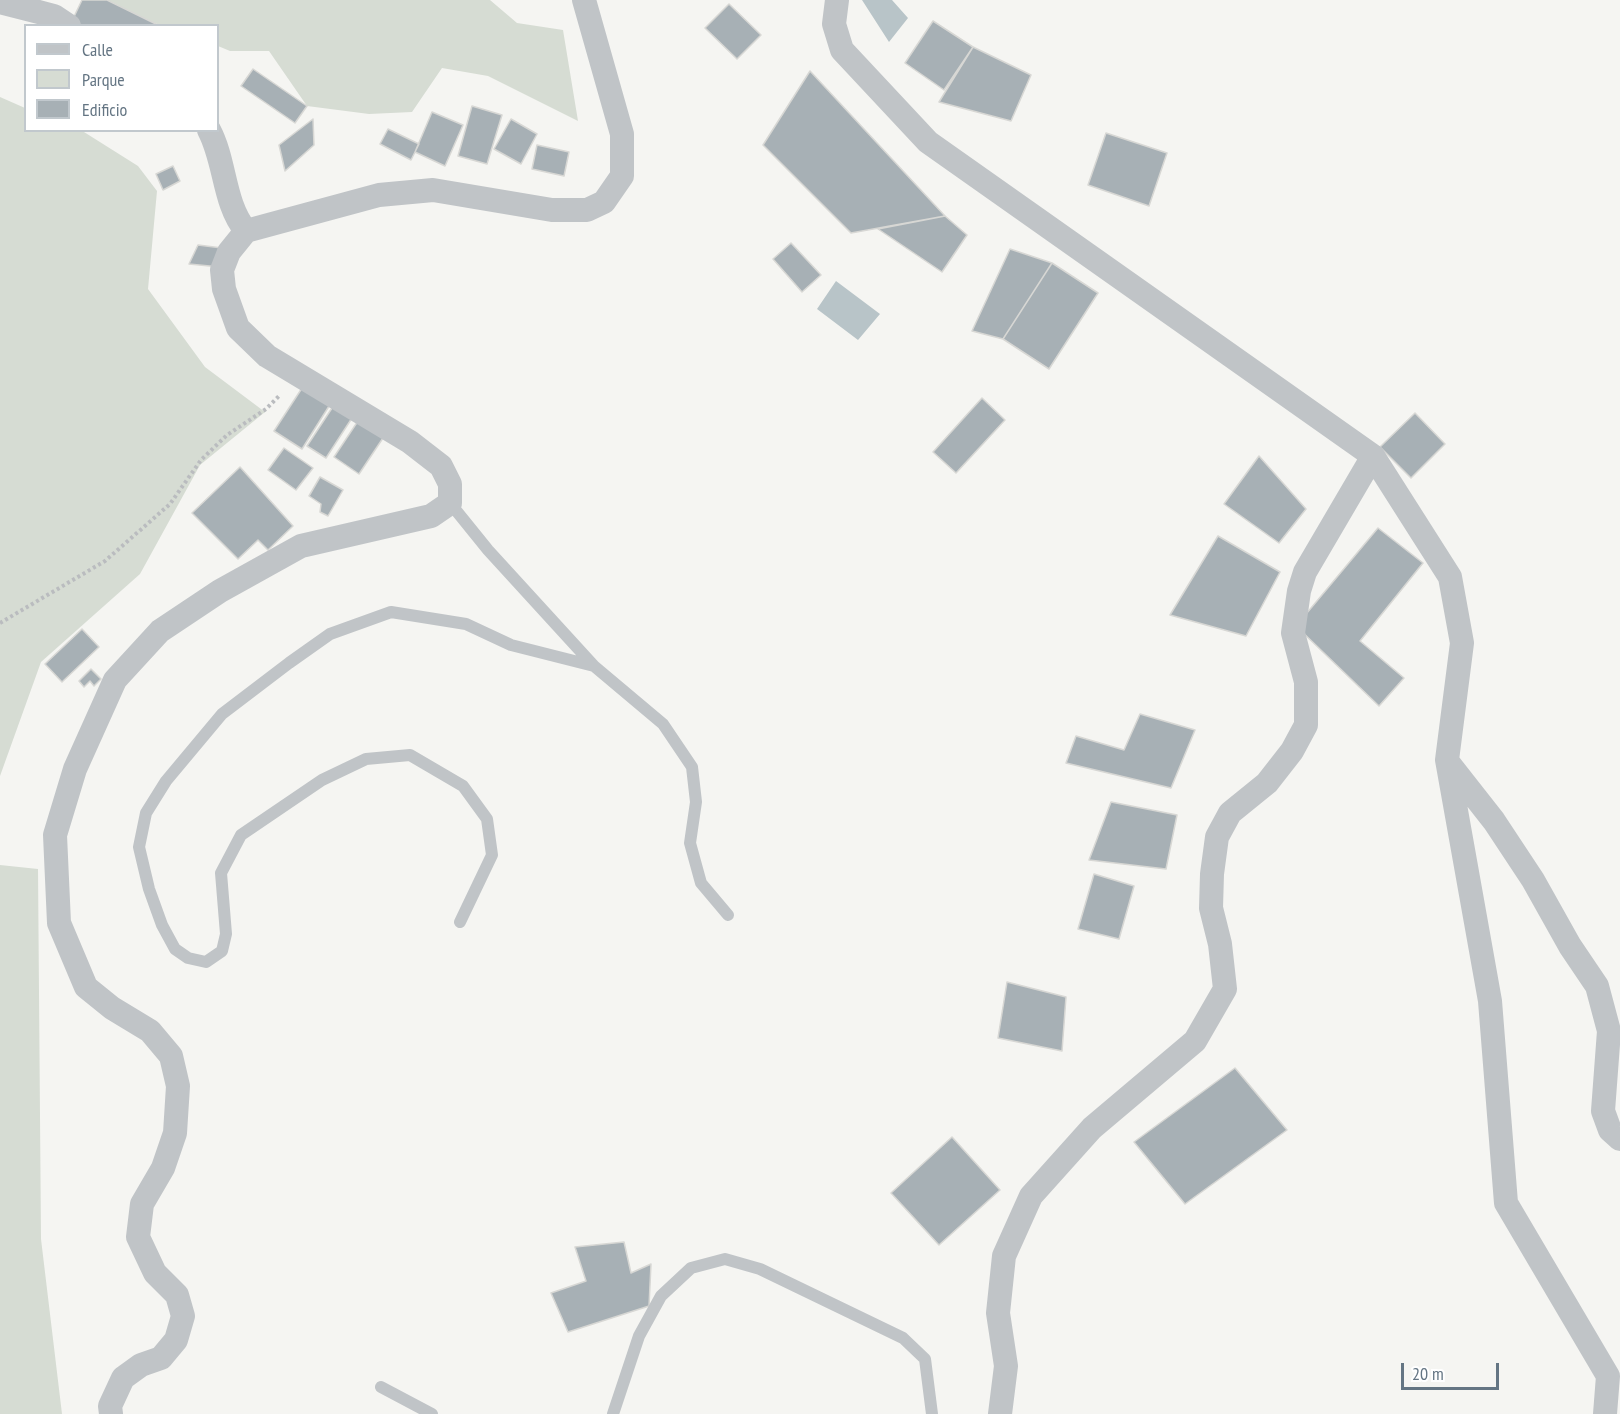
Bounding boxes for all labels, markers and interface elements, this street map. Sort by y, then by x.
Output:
legend [24,24,219,132]
text: Calle [82,38,113,61]
text: Parque [82,68,125,91]
text: Edificio [82,98,127,121]
scale bar [1404,1351,1502,1389]
text: 20 m [1412,1362,1444,1385]

